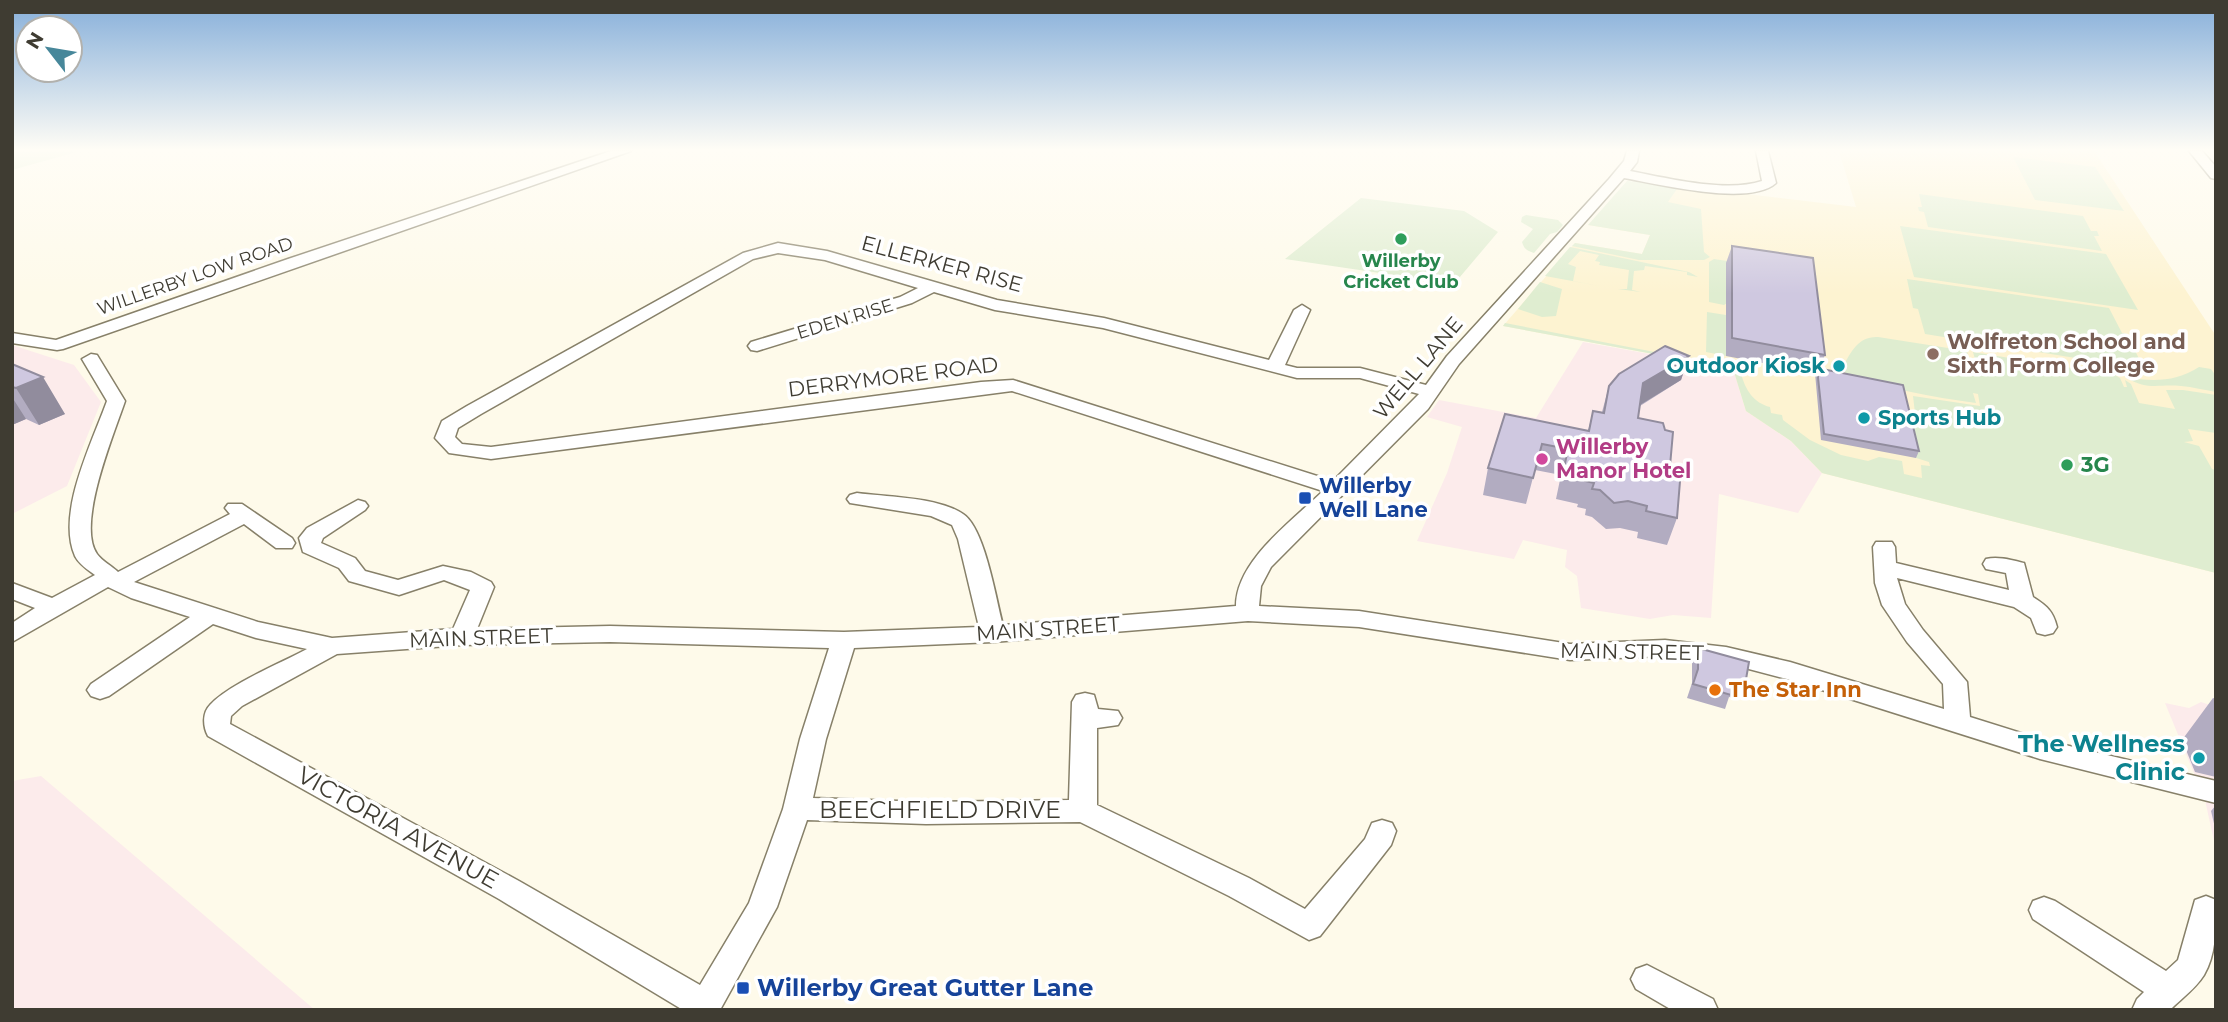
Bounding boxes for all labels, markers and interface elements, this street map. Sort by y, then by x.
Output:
north arrow [14,14,84,84]
text: N [21,28,49,53]
street label: ELLERKER RISE [859,230,1026,297]
marker: Willerby Cricket Club [1393,231,1409,247]
street label: WILLERBY LOW ROAD [94,232,296,320]
place label: Willerby Cricket Club [1343,250,1459,293]
street label: EDEN RISE [794,294,896,344]
street label: WELL LANE [1368,311,1468,424]
place label: Wolfreton School and Sixth Form College [1947,329,2186,378]
marker: Wolfreton School and Sixth Form College [1925,346,1941,362]
street label: DERRYMORE ROAD [786,351,1000,402]
place label: Outdoor Kiosk [1667,353,1825,378]
marker: Outdoor Kiosk [1831,358,1847,374]
place label: Sports Hub [1878,405,2001,430]
marker: Sports Hub [1856,410,1872,426]
place label: Willerby Manor Hotel [1556,434,1691,483]
marker: Willerby Manor Hotel [1534,451,1550,467]
place label: 3G [2080,452,2110,477]
marker: 3G [2059,457,2075,473]
place label: Willerby Well Lane [1319,473,1428,522]
marker: Willerby Well Lane [1297,490,1313,506]
street label: MAIN STREET [975,611,1121,646]
street label: MAIN STREET [409,622,553,653]
street label: MAIN STREET [1560,638,1704,665]
place label: The Star Inn [1729,677,1862,702]
marker: The Star Inn [1707,682,1723,698]
place label: The Wellness Clinic [2018,729,2185,786]
marker: The Wellness Clinic [2191,750,2207,766]
street label: VICTORIA AVENUE [293,760,504,895]
street label: BEECHFIELD DRIVE [819,795,1061,824]
place label: Willerby Great Gutter Lane [757,973,1093,1002]
marker: Willerby Great Gutter Lane [735,980,751,996]

